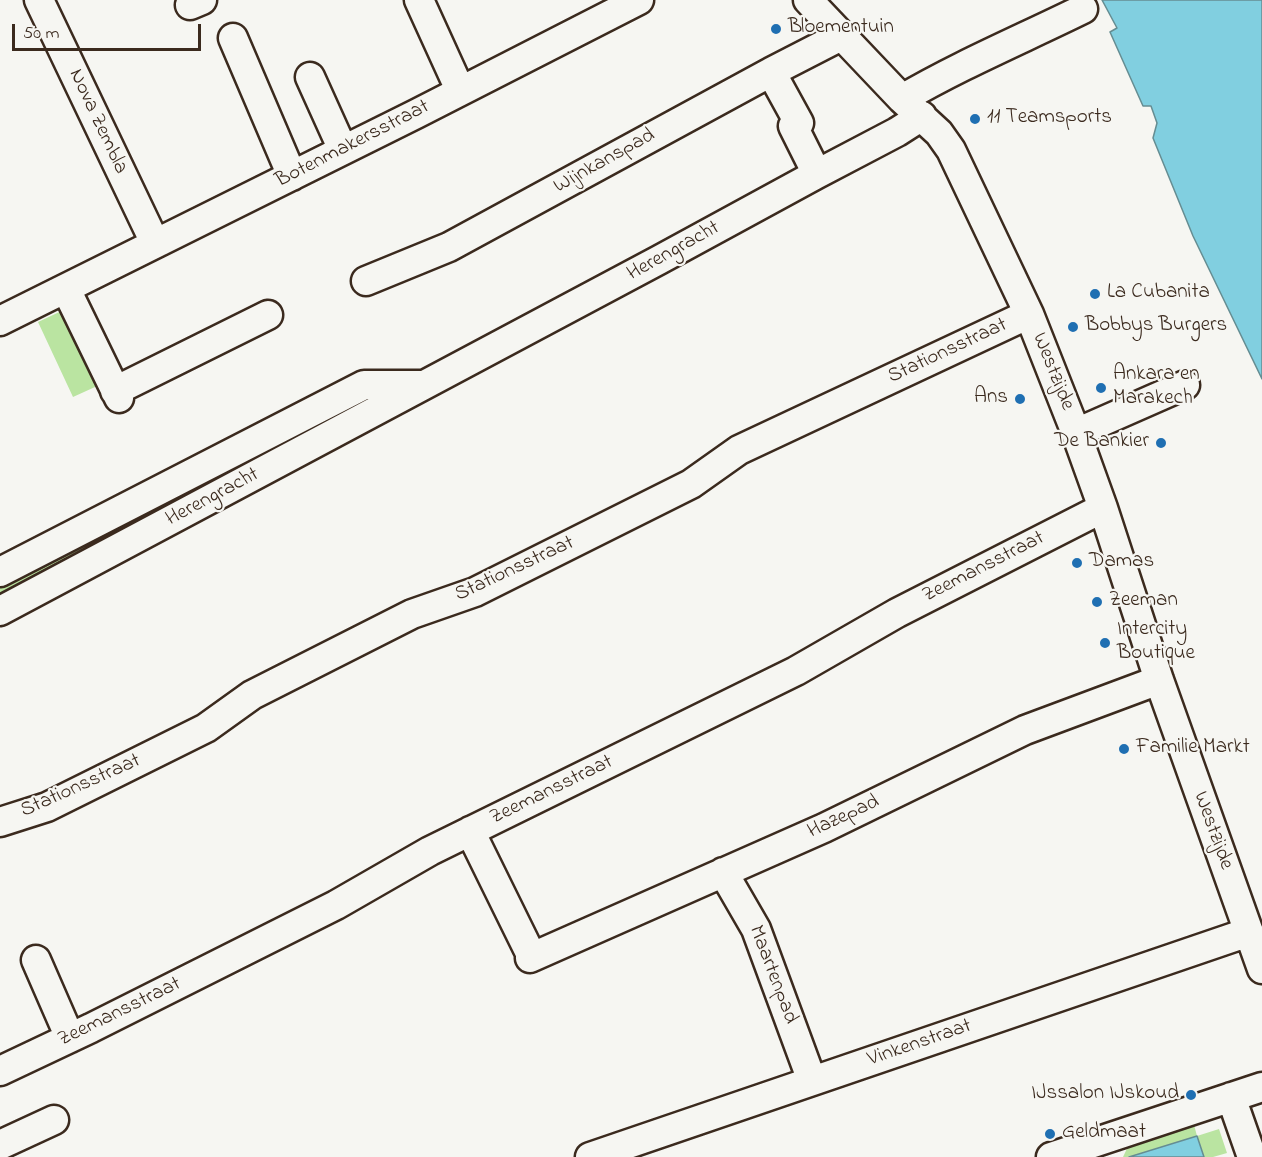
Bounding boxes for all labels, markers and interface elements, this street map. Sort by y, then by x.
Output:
scale bar [15,12,204,50]
place label: Bloementuin [788,16,894,42]
text: 50 m [23,21,60,47]
marker: Bloementuin [769,22,783,36]
street label: Nova Zembla [62,66,132,178]
street label: Botenmakersstraat [272,95,434,195]
place label: 11 Teamsports [987,106,1112,132]
marker: 11 Teamsports [968,112,982,126]
street label: Wijnkanspad [550,124,660,200]
street label: Herengracht [623,216,725,288]
place label: La Cubanita [1107,281,1210,307]
marker: La Cubanita [1088,287,1102,301]
street label: Stationsstraat [884,313,1012,391]
place label: Bobbys Burgers [1085,314,1227,340]
marker: Bobbys Burgers [1066,320,1080,334]
street label: Westzijde [1025,330,1079,414]
place label: Ankara en Marakech [1113,363,1200,413]
marker: Ankara en Marakech [1094,381,1108,395]
place label: Ans [974,386,1008,412]
marker: Ans [1013,392,1027,406]
place label: De Bankier [1054,430,1149,456]
marker: De Bankier [1154,436,1168,450]
street label: Herengracht [162,463,264,533]
street label: Zeemansstraat [919,526,1049,610]
street label: Stationsstraat [451,531,579,609]
place label: Damas [1089,550,1154,576]
marker: Damas [1070,556,1084,570]
place label: Zeeman [1109,589,1178,615]
marker: Zeeman [1090,595,1104,609]
place label: Intercity Boutique [1117,618,1195,668]
marker: Intercity Boutique [1098,636,1112,650]
place label: Familie Markt [1136,736,1250,762]
marker: Familie Markt [1117,742,1131,756]
street label: Stationsstraat [17,749,145,825]
street label: Zeemansstraat [487,750,617,832]
street label: Westzijde [1186,788,1238,874]
street label: Hazepad [804,790,884,846]
street label: Maartenpad [742,922,802,1028]
street label: Zeemansstraat [55,972,185,1054]
street label: Vinkenstraat [865,1015,975,1073]
place label: IJssalon IJskoud [1031,1082,1179,1108]
marker: IJssalon IJskoud [1184,1088,1198,1102]
place label: Geldmaat [1062,1121,1146,1147]
marker: Geldmaat [1043,1127,1057,1141]

